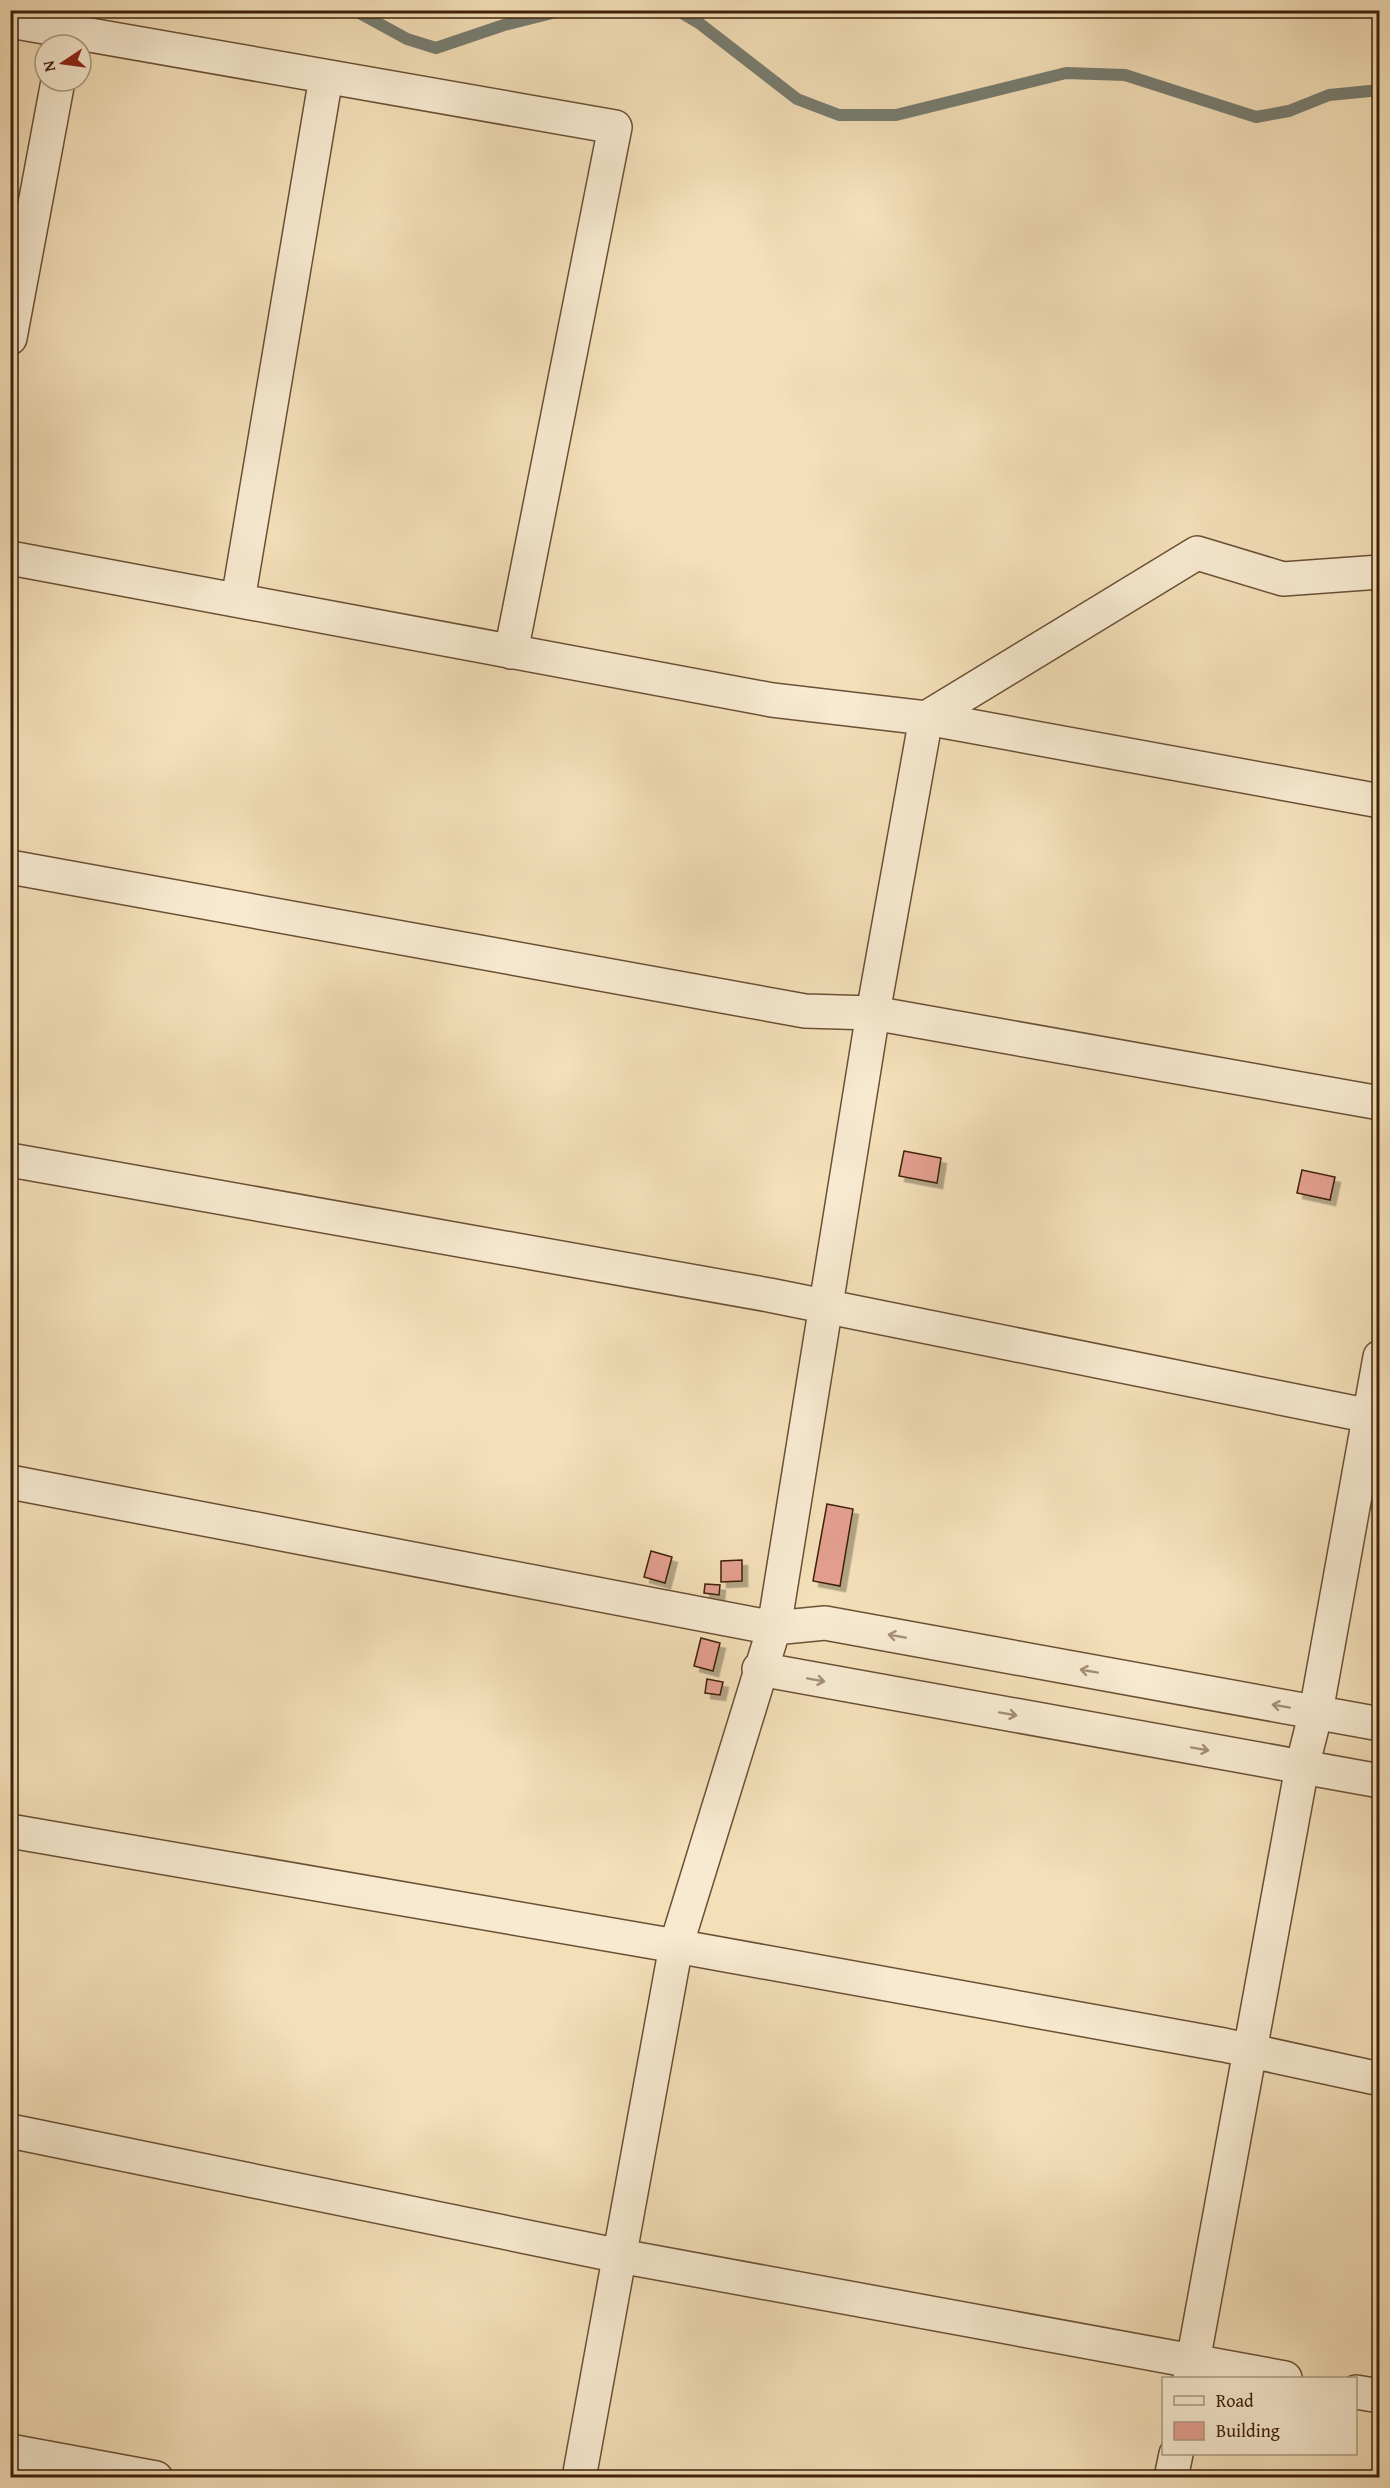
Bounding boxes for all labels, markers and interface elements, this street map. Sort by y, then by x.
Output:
north arrow [33,33,93,93]
text: N [35,58,61,74]
one-way arrow [888,1630,907,1641]
one-way arrow [1079,1665,1099,1676]
one-way arrow [806,1675,826,1686]
one-way arrow [1271,1700,1291,1711]
one-way arrow [998,1709,1018,1720]
one-way arrow [1190,1744,1210,1755]
legend [1162,2377,1357,2455]
text: Road [1216,2387,1254,2414]
text: Building [1216,2417,1280,2444]

